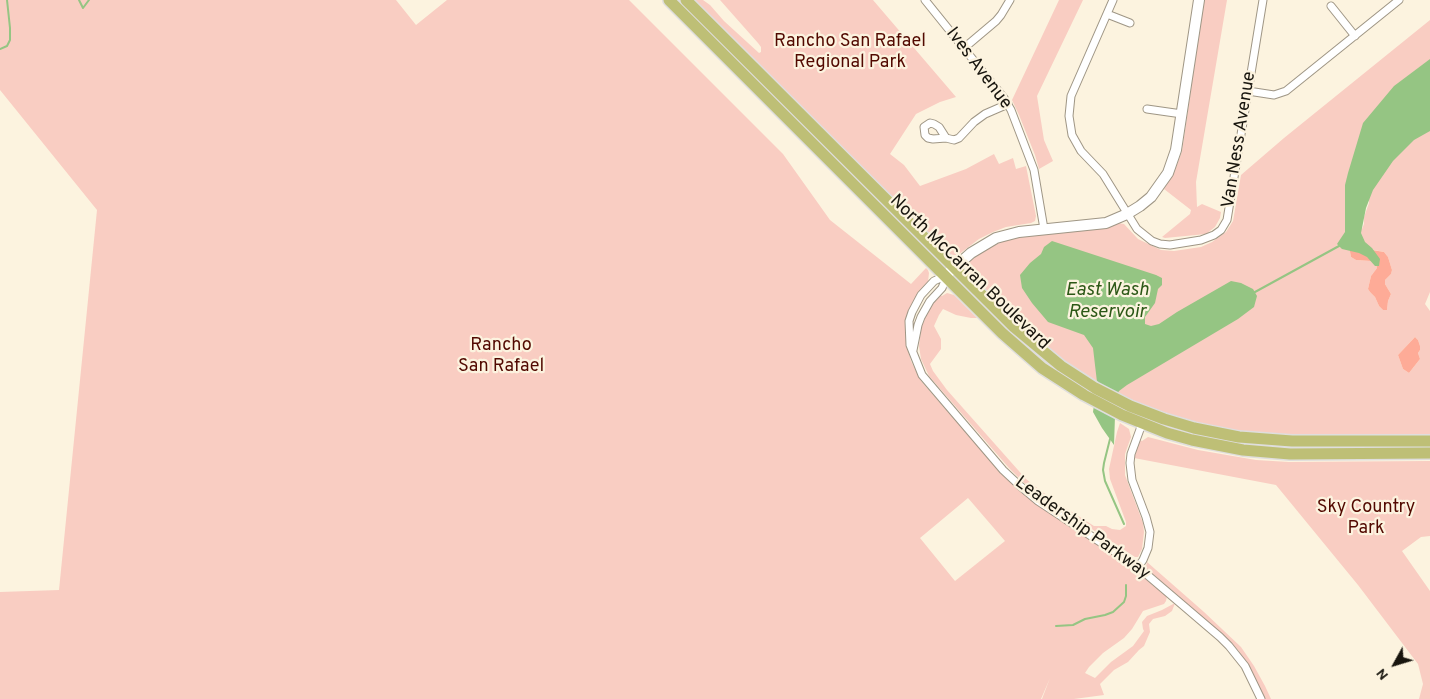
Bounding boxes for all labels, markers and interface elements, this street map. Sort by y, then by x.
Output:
street label: Ives Avenue [940,24,1016,114]
park label: Rancho San Rafael Regional Park [774,31,926,74]
street label: Van Ness Avenue [1219,70,1261,210]
street label: North McCarran Boulevard [884,191,1054,355]
water label: East Wash Reservoir [1065,280,1149,324]
park label: Rancho San Rafael [458,335,544,378]
street label: Leadership Parkway [1010,473,1154,585]
park label: Sky Country Park [1317,497,1415,540]
north arrow [1370,639,1420,689]
text: N [1373,664,1393,683]

